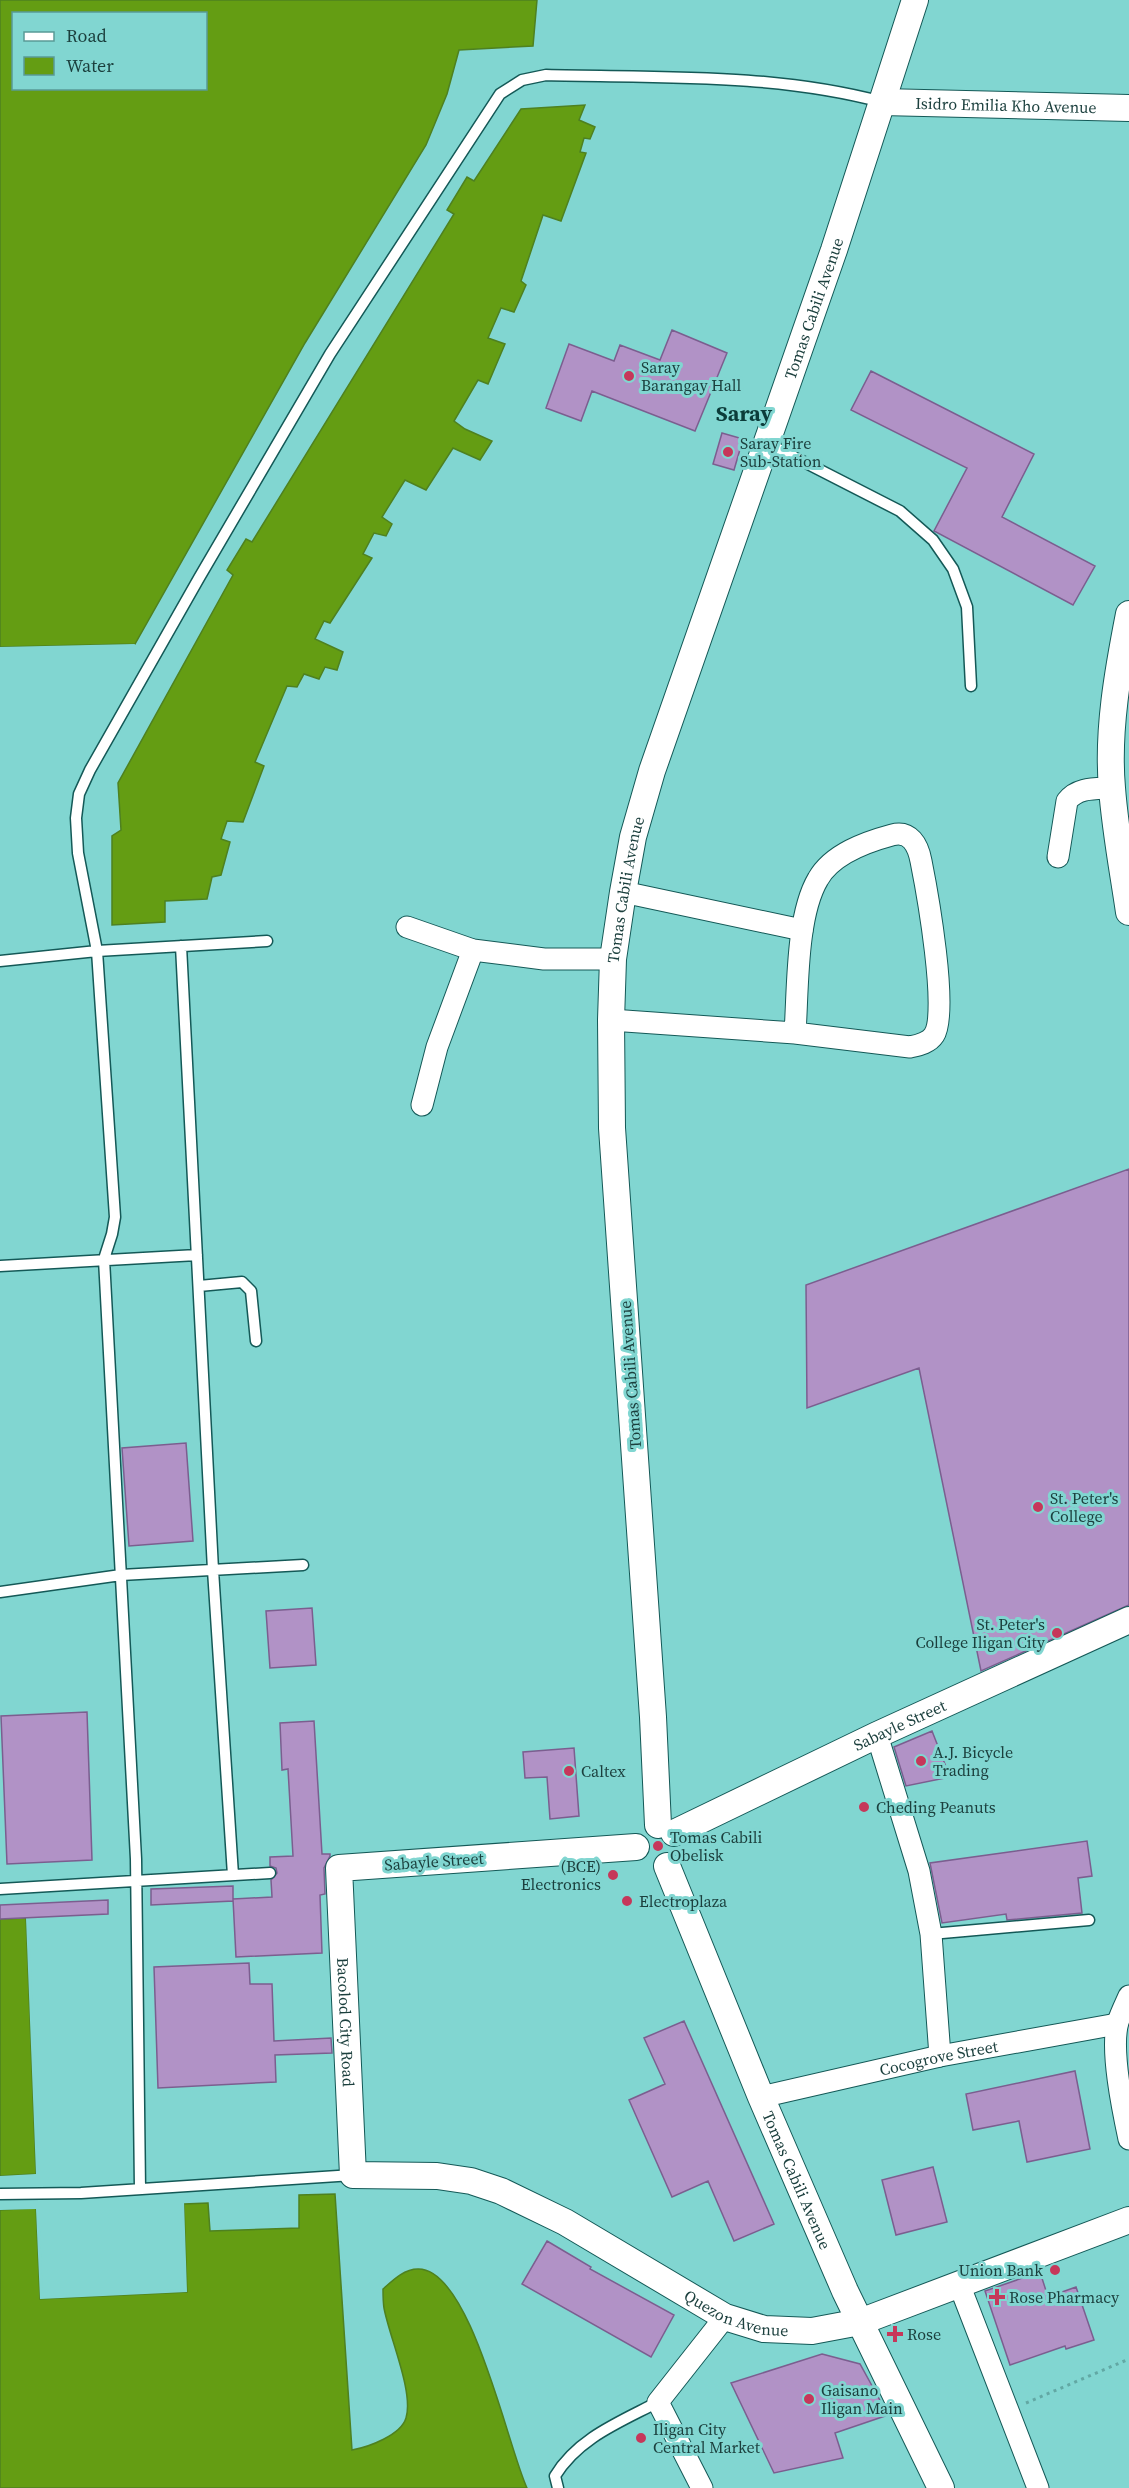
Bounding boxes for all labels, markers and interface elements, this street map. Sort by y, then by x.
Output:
legend [12,12,207,90]
text: Road [66,23,107,48]
text: Water [66,53,114,78]
street label: Isidro Emilia Kho Avenue [915,92,1097,118]
street label: Tomas Cabili Avenue [779,235,848,382]
place label: Saray Barangay Hall [641,356,742,396]
marker: Saray Barangay Hall [622,369,636,383]
district label: Saray [716,398,772,428]
place label: Saray Fire Sub-Station [740,432,822,472]
marker: Saray Fire Sub-Station [721,445,735,459]
street label: Tomas Cabili Avenue [602,814,649,965]
street label: Tomas Cabili Avenue [614,1300,646,1450]
place label: St. Peter's College [1050,1487,1119,1527]
marker: St. Peter's College [1031,1500,1045,1514]
place label: St. Peter's College Iligan City [915,1613,1046,1653]
marker: St. Peter's College Iligan City [1050,1626,1064,1640]
street label: Sabayle Street [850,1694,950,1756]
place label: A.J. Bicycle Trading [933,1741,1013,1781]
marker: A.J. Bicycle Trading [914,1754,928,1768]
place label: Caltex [581,1760,626,1782]
marker: Caltex [562,1764,576,1778]
place label: Cheding Peanuts [876,1796,996,1818]
marker: Cheding Peanuts [857,1800,871,1814]
place label: Tomas Cabili Obelisk [670,1826,763,1866]
marker: Tomas Cabili Obelisk [651,1839,665,1853]
street label: Sabayle Street [384,1847,485,1875]
place label: (BCE) Electronics [521,1855,601,1895]
marker: (BCE) Electronics [606,1868,620,1882]
place label: Electroplaza [639,1890,728,1912]
marker: Electroplaza [620,1894,634,1908]
street label: Bacolod City Road [332,1957,360,2087]
street label: Cocogrove Street [877,2035,1000,2081]
street label: Tomas Cabili Avenue [757,2108,837,2253]
place label: Union Bank [959,2259,1043,2281]
marker: Union Bank [1048,2263,1062,2277]
street label: Quezon Avenue [680,2284,789,2341]
place label: Rose Pharmacy [1009,2286,1120,2308]
marker: Rose Pharmacy [990,2290,1004,2304]
place label: Rose [907,2323,941,2345]
marker: Rose [888,2327,902,2341]
place label: Gaisano Iligan Main [821,2379,903,2419]
marker: Gaisano Iligan Main [802,2392,816,2406]
place label: Iligan City Central Market [653,2418,761,2458]
marker: Iligan City Central Market [634,2431,648,2445]

